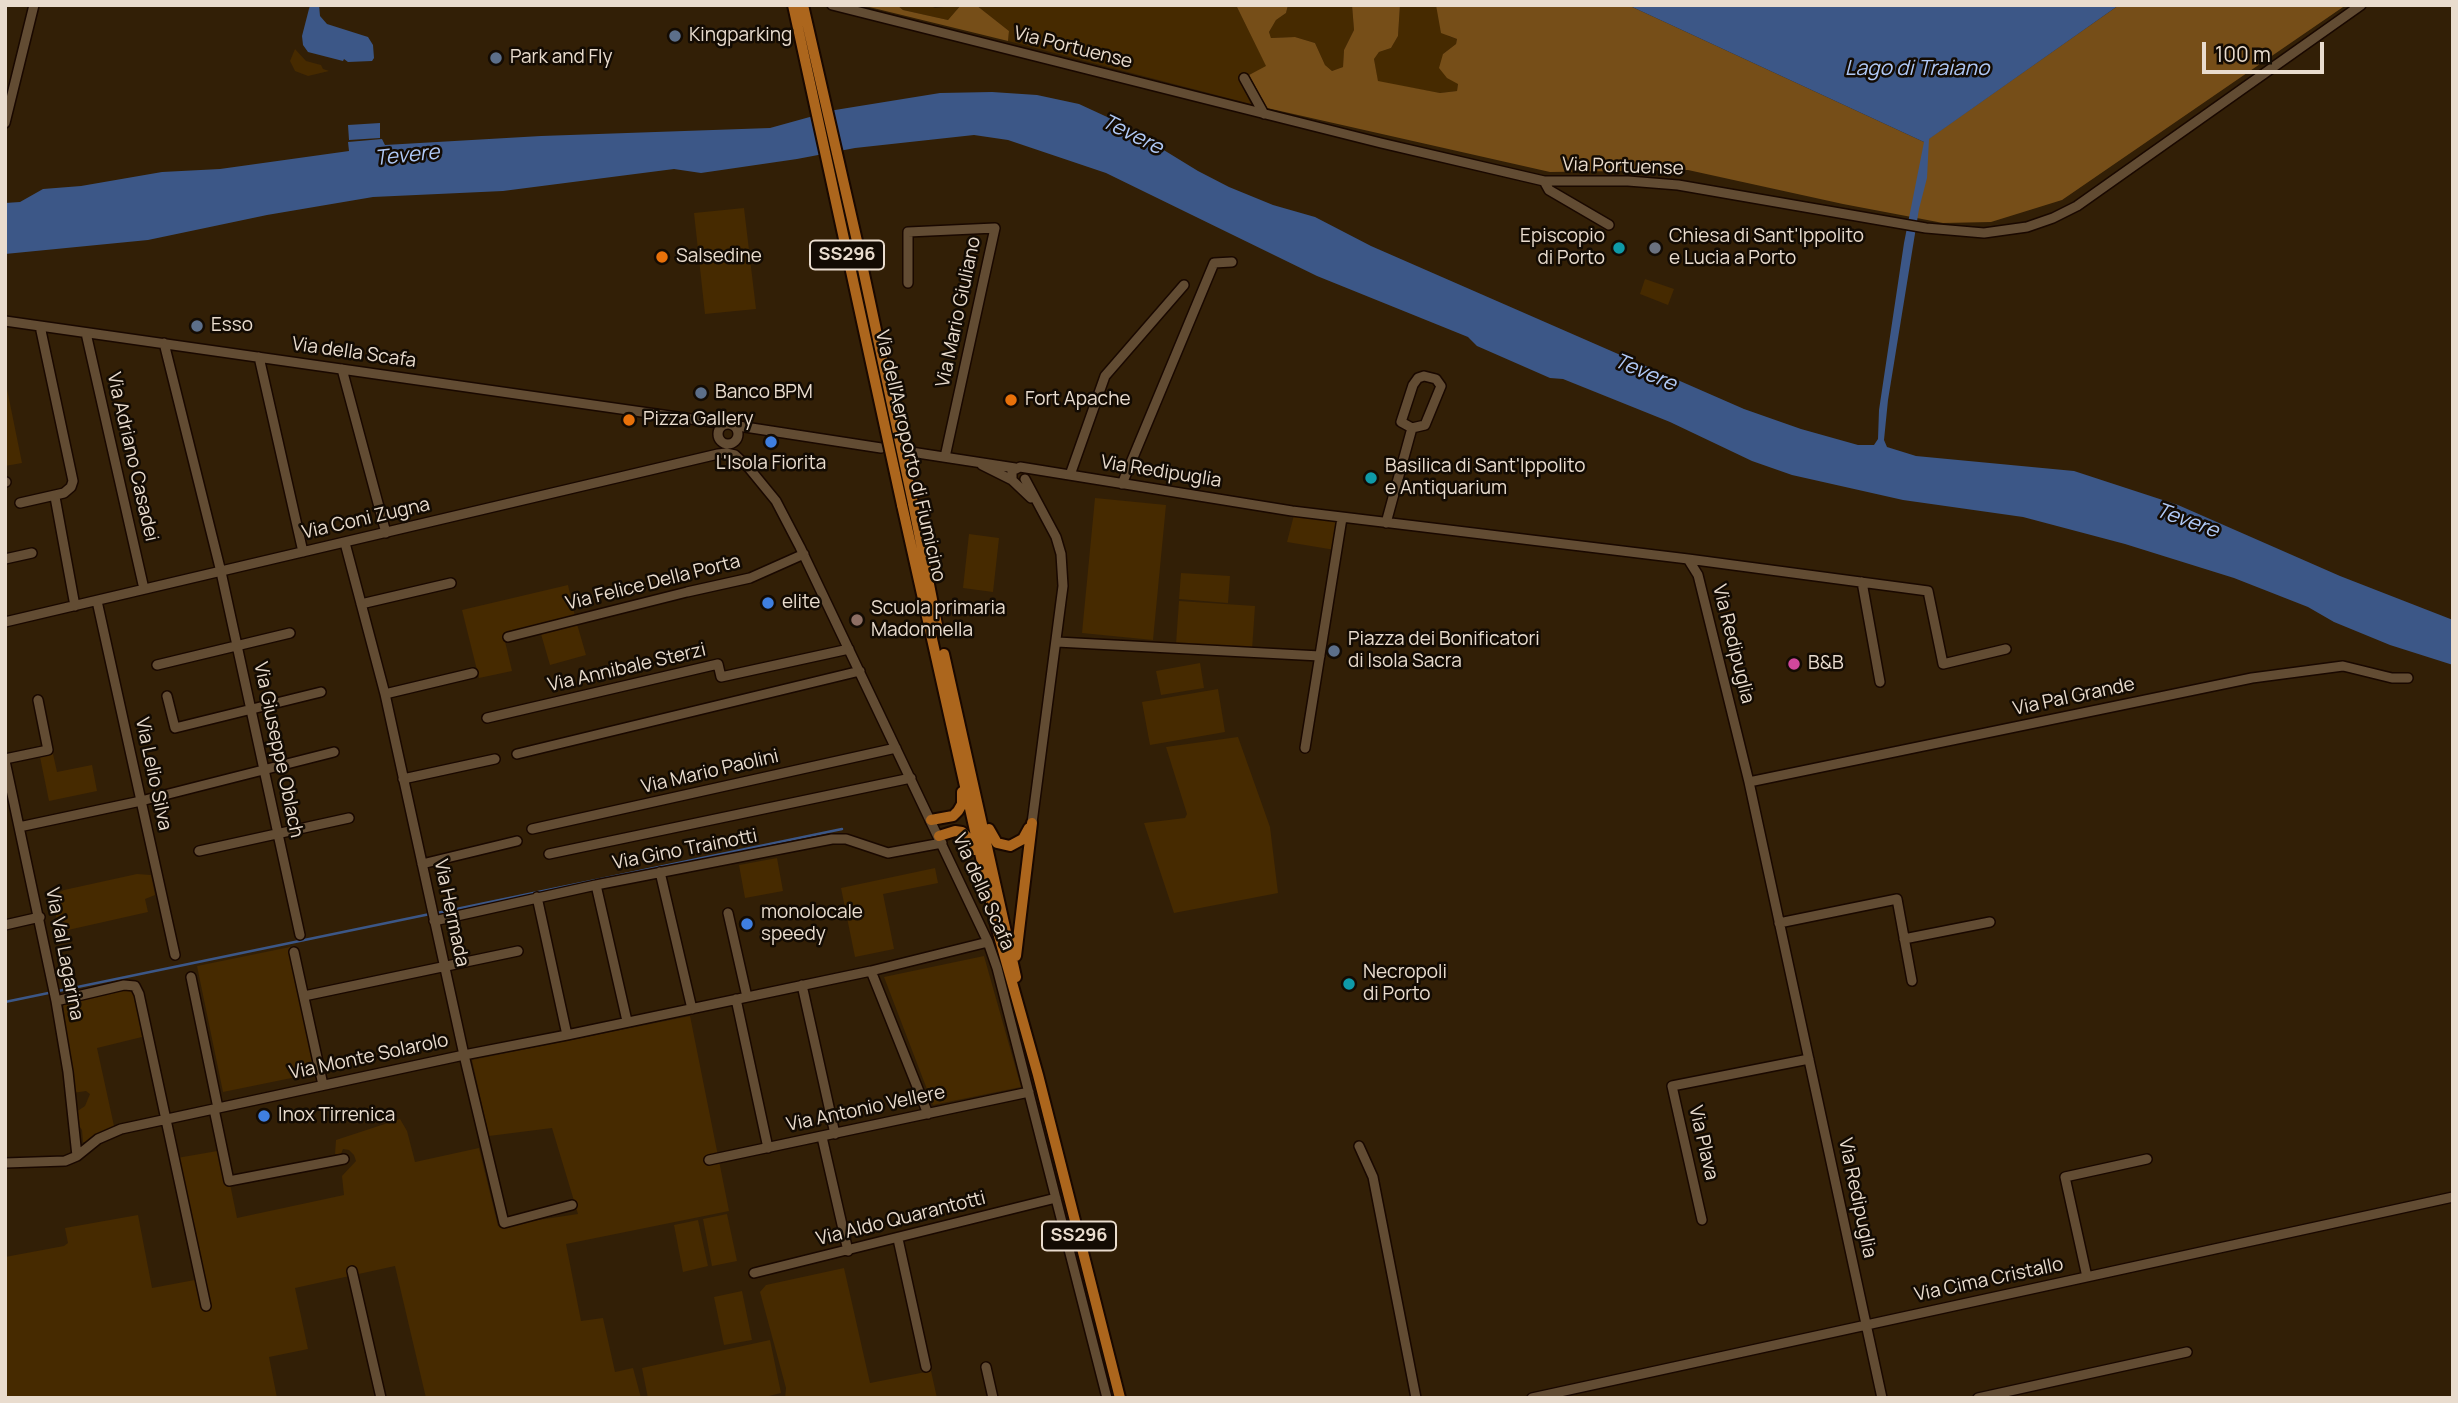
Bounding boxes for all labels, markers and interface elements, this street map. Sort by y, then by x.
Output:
street label: Via Portuense [1011,22,1135,74]
place label: Kingparking [689,25,792,47]
marker: Kingparking [667,28,683,44]
scale bar [2206,28,2328,72]
text: 100 m [2215,40,2271,68]
place label: Park and Fly [510,47,613,69]
marker: Park and Fly [488,50,504,66]
water label: Lago di Traiano [1845,56,1989,82]
water label: Tevere [1097,109,1167,161]
water label: Tevere [373,140,441,172]
street label: Via Portuense [1562,153,1684,181]
place label: Episcopio di Porto [1520,226,1605,270]
place label: Chiesa di Sant'Ippolito e Lucia a Porto [1669,226,1864,270]
street label: Via Mario Giuliano [932,234,986,390]
marker: Episcopio di Porto [1611,240,1627,256]
marker: Chiesa di Sant'Ippolito e Lucia a Porto [1647,240,1663,256]
road number: SS296 [810,241,884,270]
place label: Salsedine [676,246,762,268]
marker: Salsedine [654,249,670,265]
place label: Esso [211,315,253,337]
marker: Esso [189,318,205,334]
street label: Via dell'Aeroporto di Fiumicino [870,328,950,584]
street label: Via della Scafa [290,333,418,373]
water label: Tevere [1610,349,1680,397]
street label: Via Adriano Casadei [101,370,163,544]
place label: Banco BPM [715,382,813,404]
marker: Banco BPM [693,385,709,401]
place label: Fort Apache [1025,389,1131,411]
marker: Fort Apache [1003,392,1019,408]
place label: Pizza Gallery [643,409,753,431]
marker: Pizza Gallery [621,412,637,428]
marker: L'Isola Fiorita [763,434,779,450]
street label: Via Redipuglia [1099,451,1223,493]
place label: L'Isola Fiorita [716,453,826,475]
place label: Basilica di Sant'Ippolito e Antiquarium [1385,456,1586,500]
marker: Basilica di Sant'Ippolito e Antiquarium [1363,470,1379,486]
street label: Via Coni Zugna [300,493,432,545]
water label: Tevere [2152,498,2222,544]
street label: Via Felice Della Porta [563,550,743,616]
street label: Via Redipuglia [1707,582,1759,706]
place label: elite [782,592,820,614]
marker: elite [760,595,776,611]
place label: Scuola primaria Madonnella [871,598,1006,642]
marker: Scuola primaria Madonnella [849,612,865,628]
place label: Piazza dei Bonificatori di Isola Sacra [1348,629,1540,673]
street label: Via Annibale Sterzi [546,639,708,697]
marker: Piazza dei Bonificatori di Isola Sacra [1326,643,1342,659]
place label: B&B [1808,653,1844,675]
marker: B&B [1786,656,1802,672]
street label: Via Giuseppe Oblach [248,660,308,840]
street label: Via Pal Grande [2011,673,2137,721]
street label: Via Lelio Silva [130,715,176,833]
street label: Via Mario Paolini [639,745,781,799]
street label: Via Gino Trainotti [611,825,759,875]
street label: Via della Scafa [947,830,1019,954]
street label: Via Hermada [428,857,474,969]
street label: Via Val Lagarina [40,886,88,1022]
place label: monolocale speedy [761,902,863,946]
marker: monolocale speedy [739,916,755,932]
place label: Necropoli di Porto [1363,962,1447,1006]
marker: Necropoli di Porto [1341,976,1357,992]
street label: Via Monte Solarolo [287,1029,451,1085]
street label: Via Antonio Vellere [785,1081,947,1137]
street label: Via Plava [1683,1104,1723,1182]
place label: Inox Tirrenica [278,1105,395,1127]
marker: Inox Tirrenica [256,1108,272,1124]
street label: Via Redipuglia [1833,1136,1881,1260]
street label: Via Aldo Quarantotti [814,1187,988,1251]
road number: SS296 [1042,1222,1116,1251]
street label: Via Cima Cristallo [1913,1253,2065,1307]

